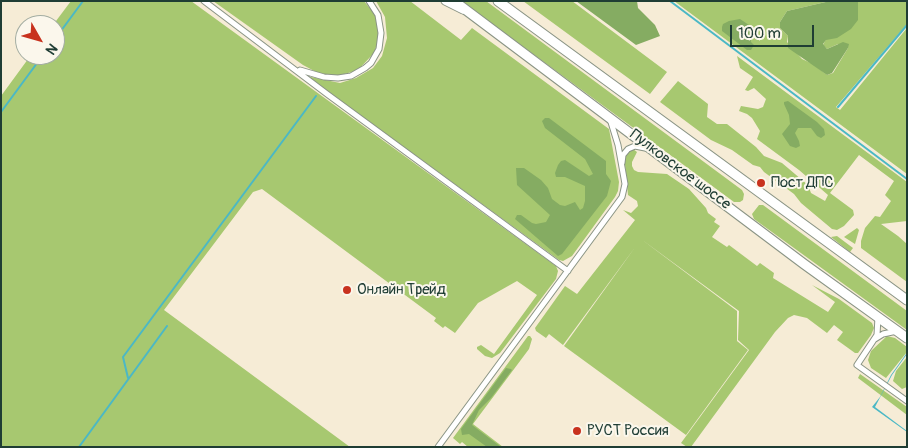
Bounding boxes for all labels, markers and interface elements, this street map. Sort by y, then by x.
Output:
north arrow [15,15,65,65]
scale bar [733,15,817,47]
text: 100 m [738,24,781,43]
text: N [42,40,61,58]
street label: Пулковское шоссе [626,126,734,214]
place label: Пост ДПС [771,174,833,192]
marker: Пост ДПС [755,177,767,189]
place label: Онлайн Трейд [357,281,446,299]
marker: Онлайн Трейд [341,284,353,296]
place label: РУСТ Россия [587,422,669,440]
marker: РУСТ Россия [571,425,583,437]

